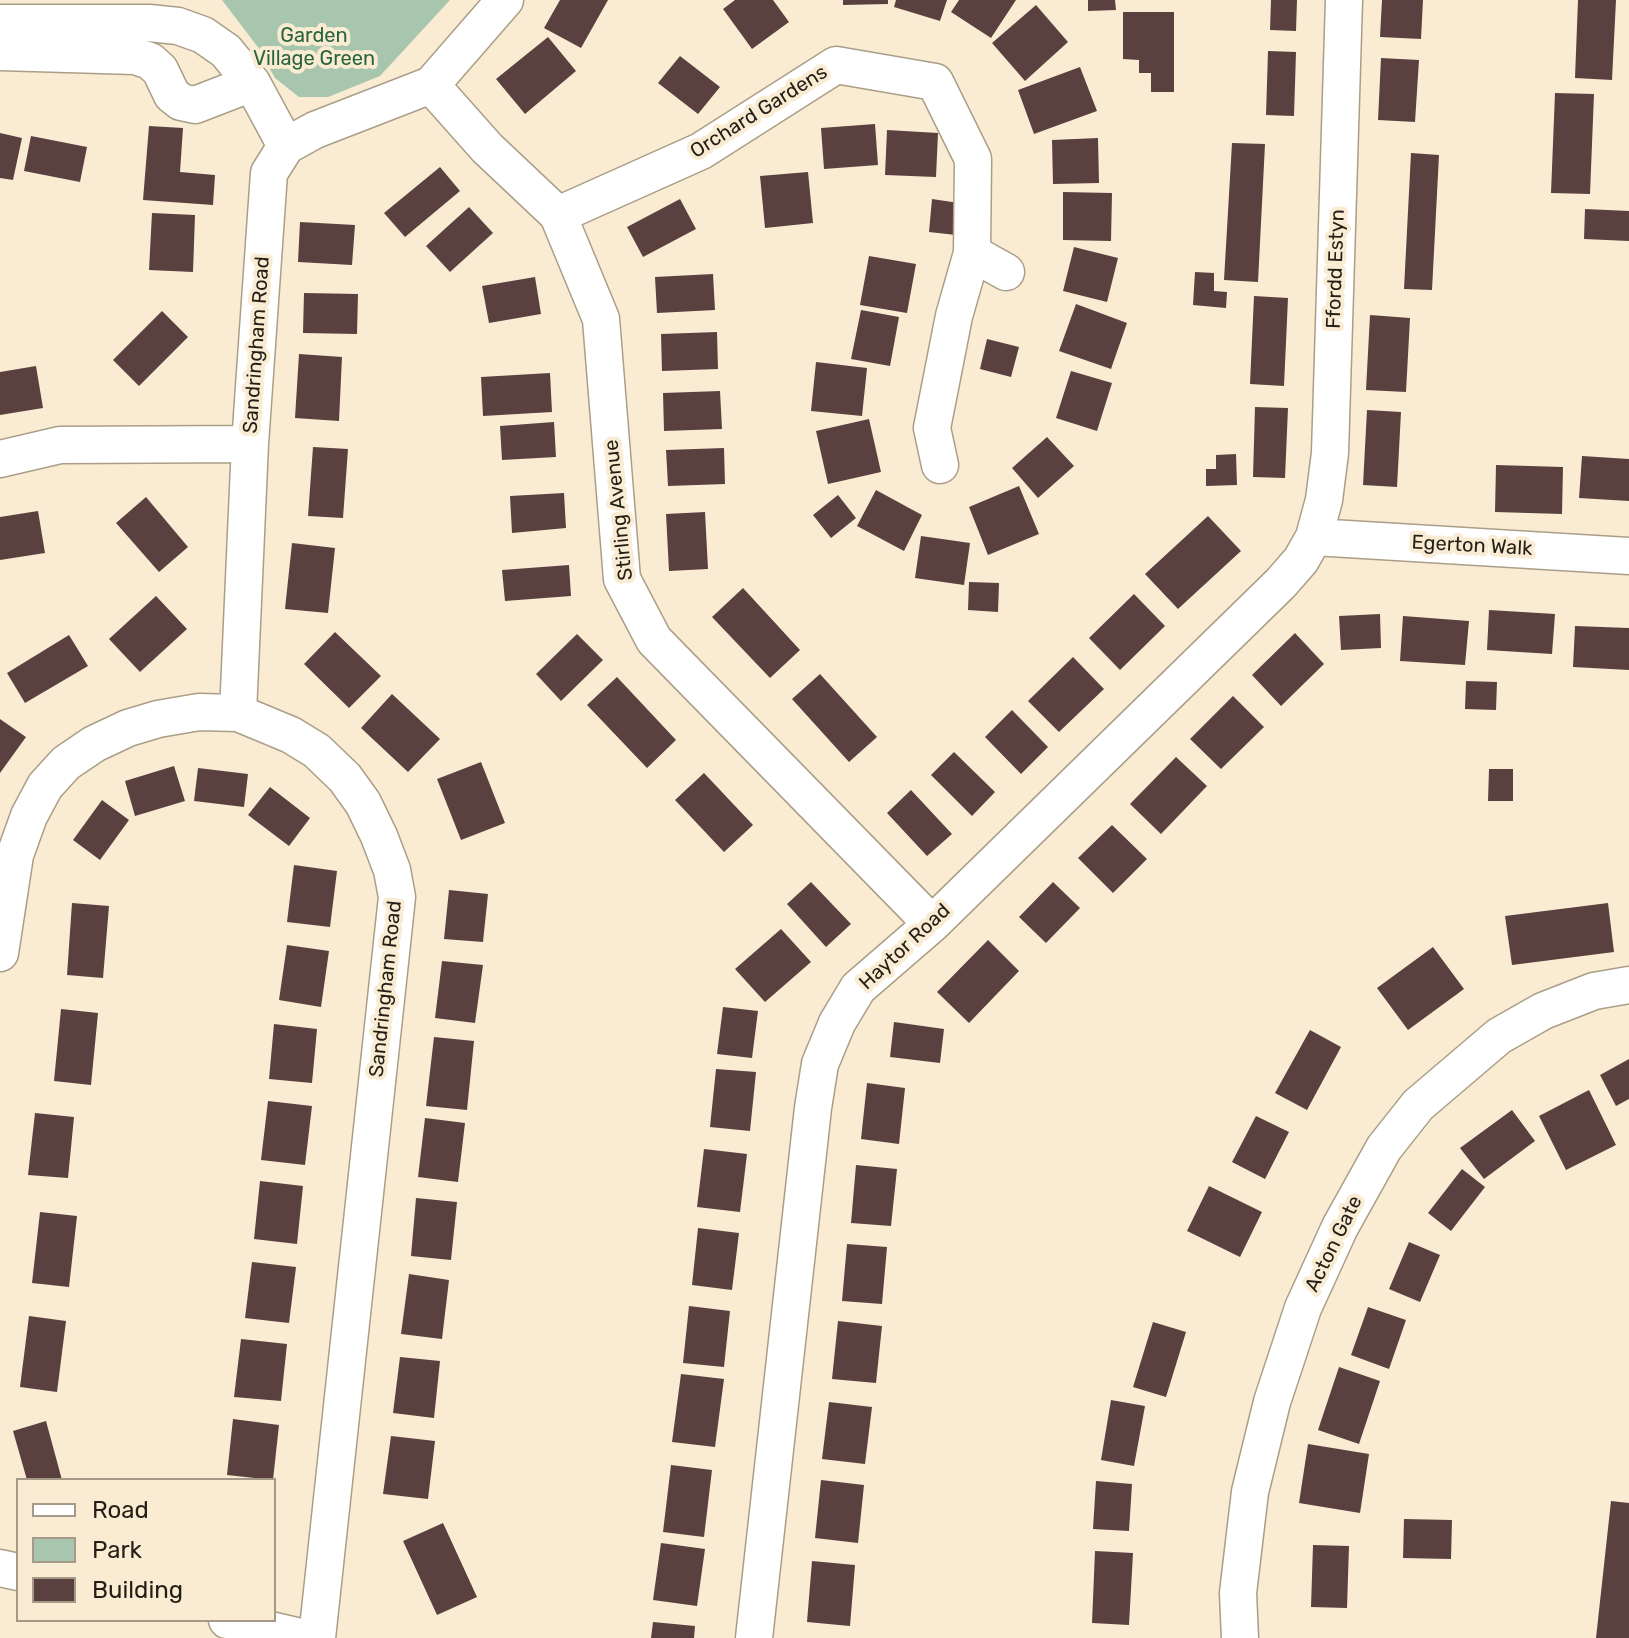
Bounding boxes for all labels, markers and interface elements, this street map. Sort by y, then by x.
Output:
park label: Garden Village Green [253,24,375,71]
street label: Orchard Gardens [686,60,832,164]
street label: Ffordd Estyn [1322,209,1350,329]
street label: Sandringham Road [239,256,275,434]
street label: Stirling Avenue [600,438,638,582]
street label: Egerton Walk [1411,531,1533,561]
street label: Haytor Road [855,899,955,995]
street label: Sandringham Road [365,900,407,1078]
street label: Acton Gate [1300,1192,1368,1296]
legend [16,1478,276,1622]
text: Road [92,1496,149,1524]
text: Park [92,1536,142,1564]
text: Building [92,1576,183,1604]

